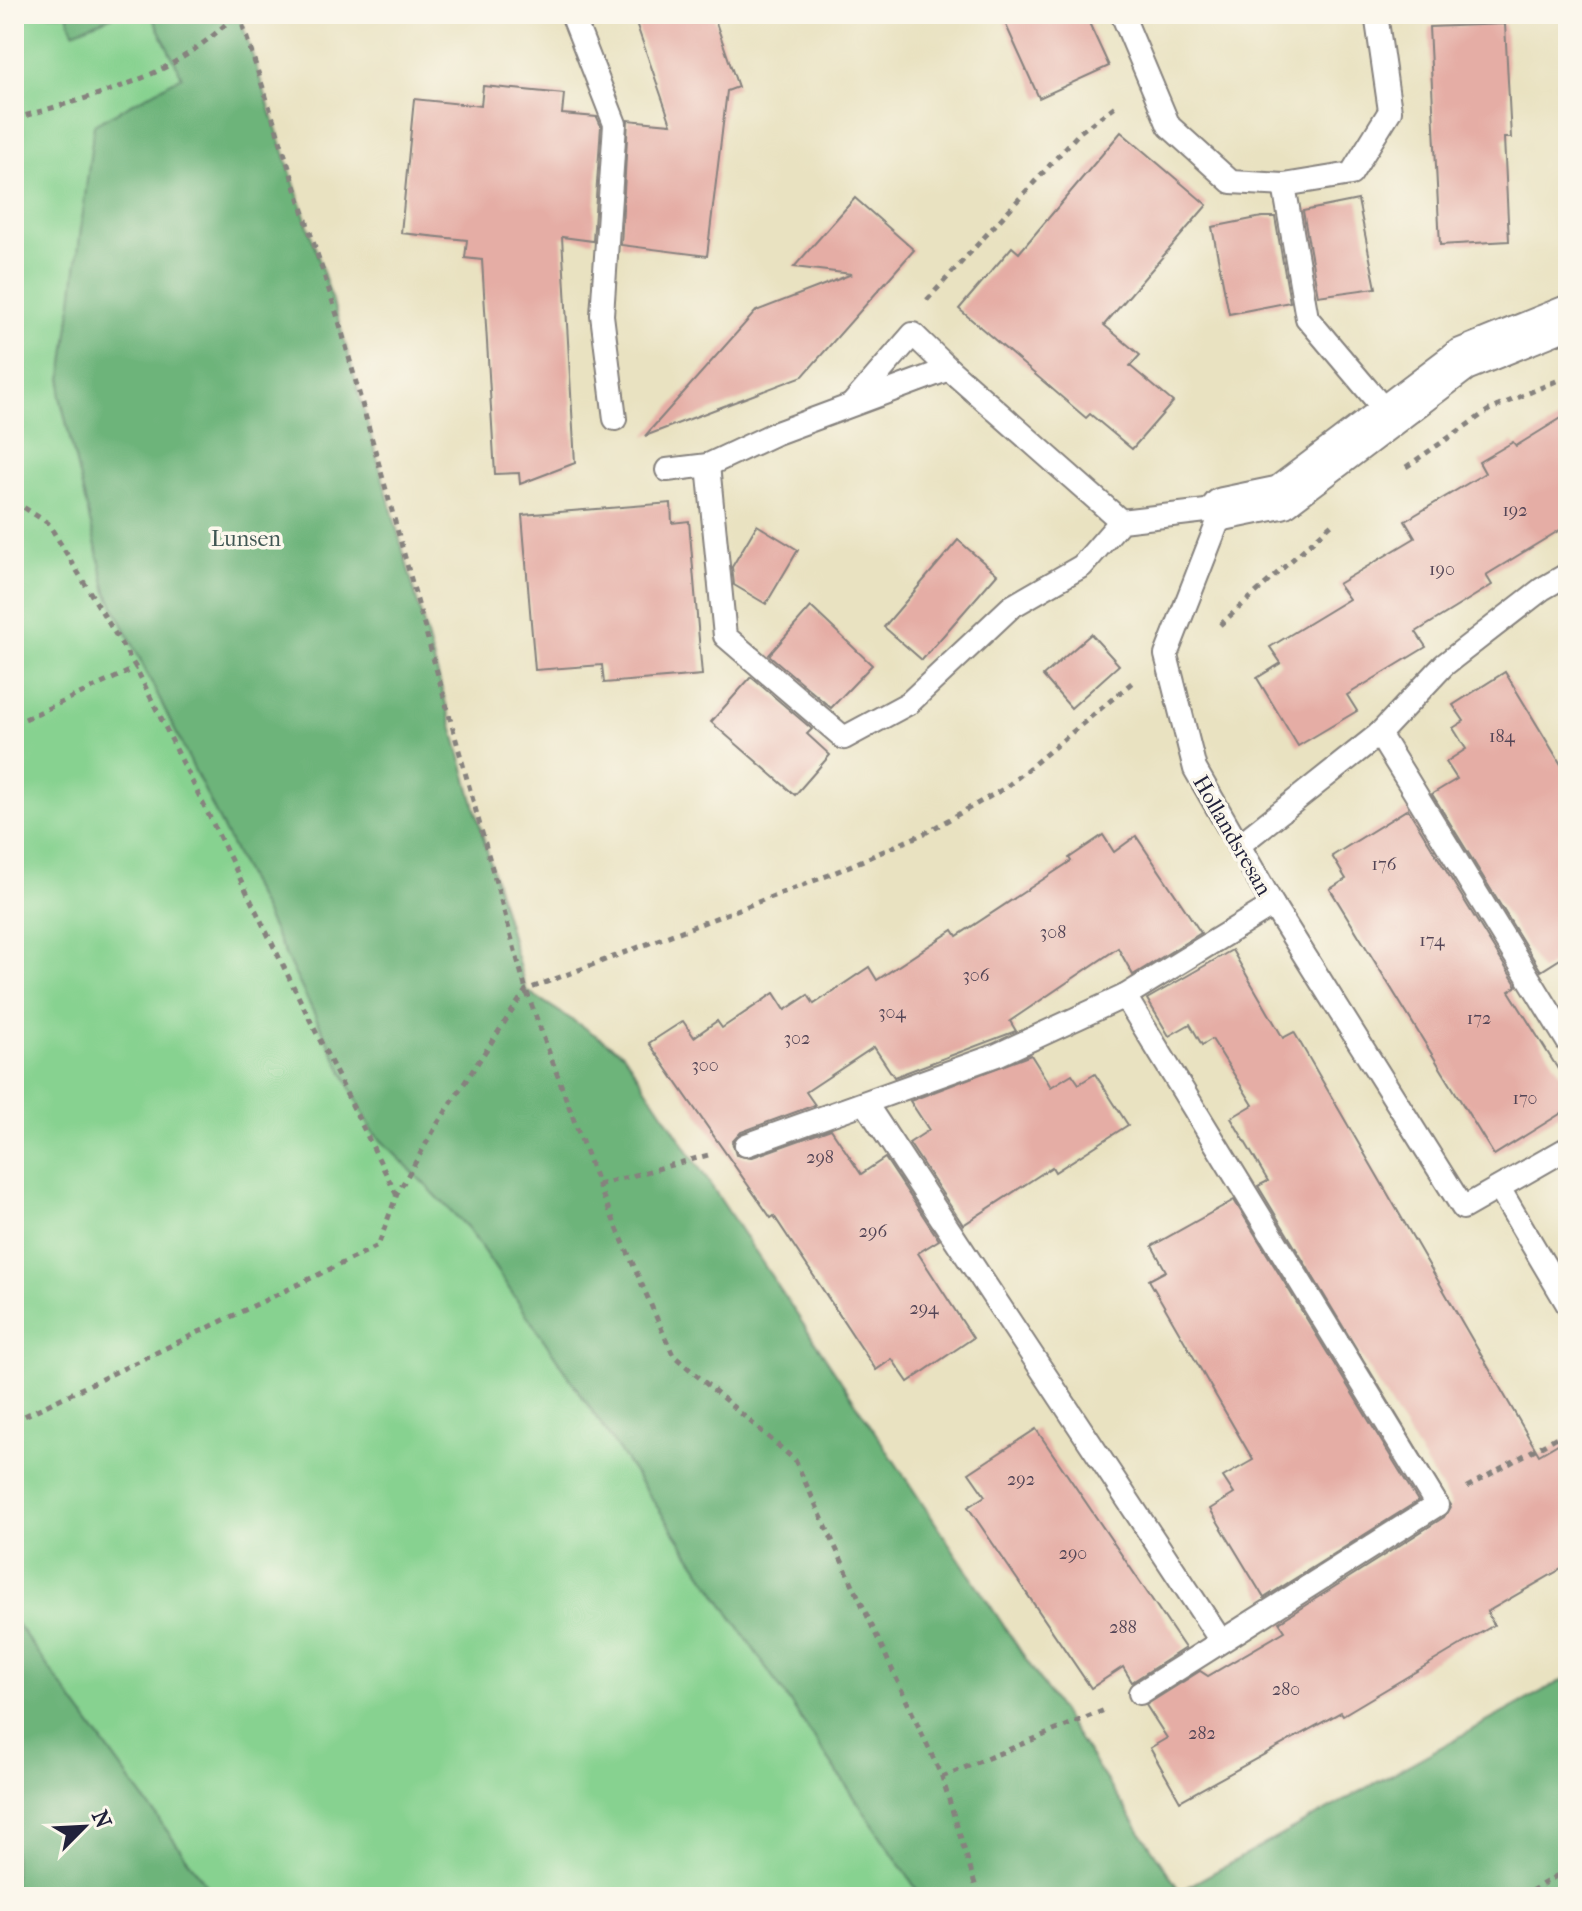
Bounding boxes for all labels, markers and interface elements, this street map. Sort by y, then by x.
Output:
house number: 192 [1502,500,1528,521]
park label: Lunsen [211,526,281,552]
house number: 190 [1429,559,1455,580]
house number: 184 [1489,726,1515,747]
street label: Hollandsresan [1187,771,1277,900]
house number: 176 [1372,854,1397,875]
house number: 308 [1040,922,1066,943]
house number: 174 [1419,930,1445,951]
house number: 306 [962,965,990,986]
house number: 304 [878,1002,906,1023]
house number: 172 [1467,1008,1491,1029]
house number: 302 [784,1028,810,1049]
house number: 300 [691,1055,719,1076]
house number: 170 [1513,1088,1537,1109]
house number: 298 [806,1147,834,1168]
house number: 296 [859,1221,887,1242]
house number: 294 [909,1298,939,1319]
house number: 292 [1007,1469,1035,1490]
house number: 290 [1059,1543,1087,1564]
house number: 288 [1109,1617,1137,1638]
house number: 280 [1272,1679,1300,1700]
house number: 282 [1188,1723,1216,1744]
north arrow [44,1787,124,1867]
text: N [86,1806,117,1832]

